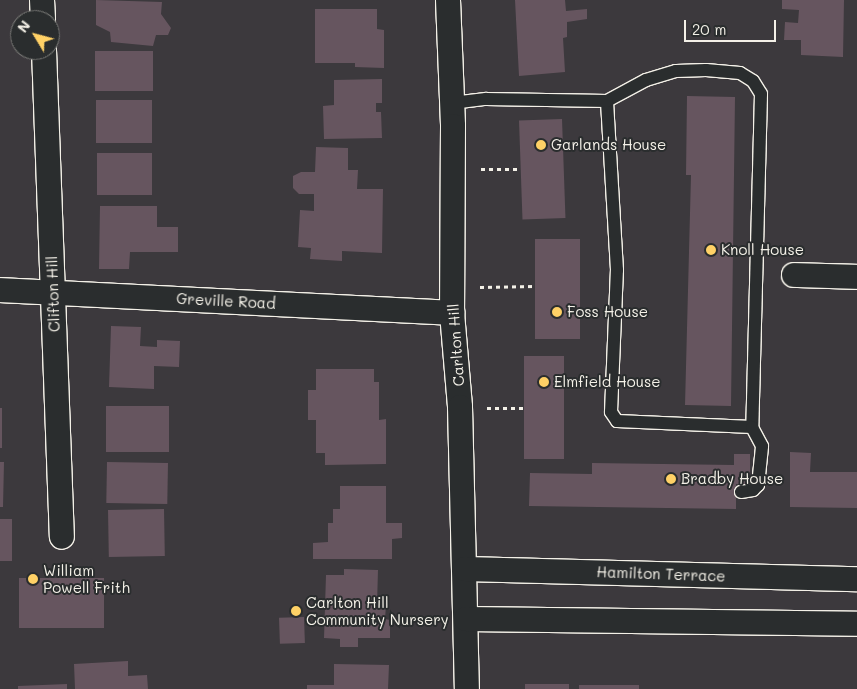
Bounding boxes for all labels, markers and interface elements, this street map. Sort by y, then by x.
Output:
north arrow [10,10,60,60]
scale bar [687,10,780,42]
text: N [13,16,34,36]
text: 20 m [692,19,726,39]
place label: Garlands House [551,136,666,154]
marker: Garlands House [535,139,547,151]
place label: Knoll House [721,241,804,259]
marker: Knoll House [705,244,717,256]
street label: Clifton Hill [43,256,63,332]
street label: Greville Road [176,289,276,313]
street label: Carlton Hill [444,303,468,387]
place label: Foss House [567,303,648,321]
marker: Foss House [551,306,563,318]
place label: Elmfield House [554,373,660,391]
marker: Elmfield House [538,376,550,388]
place label: Bradby House [681,470,783,488]
marker: Bradby House [665,473,677,485]
place label: William Powell Frith [43,561,130,596]
street label: Hamilton Terrace [596,563,726,585]
marker: William Powell Frith [27,573,39,585]
place label: Carlton Hill Community Nursery [306,593,449,628]
marker: Carlton Hill Community Nursery [290,605,302,617]

